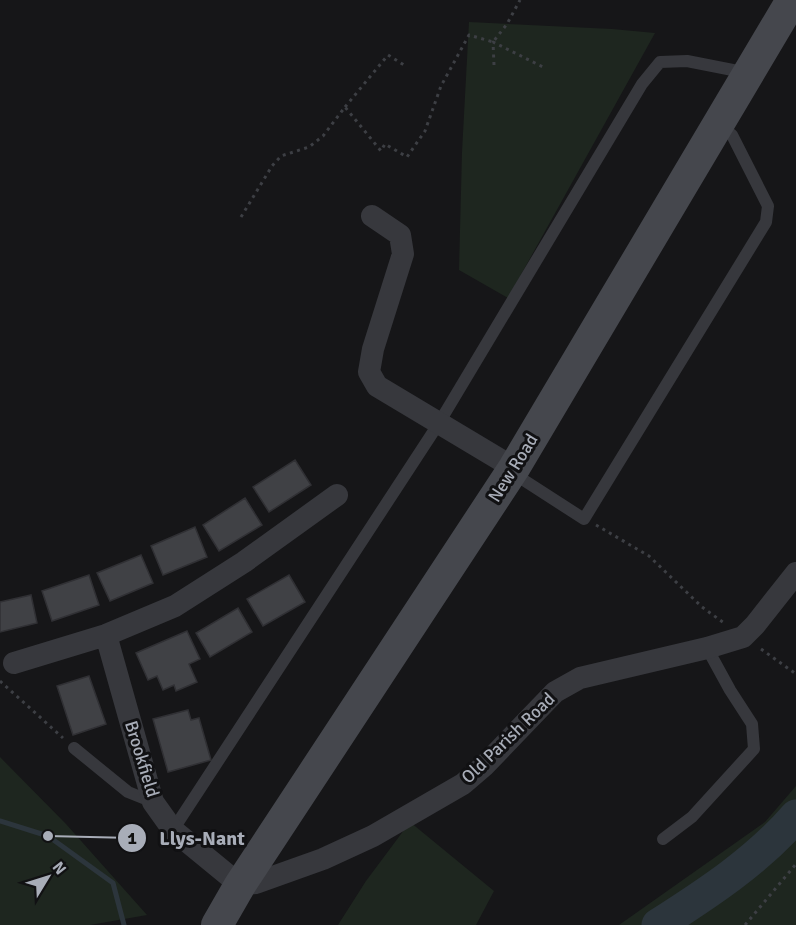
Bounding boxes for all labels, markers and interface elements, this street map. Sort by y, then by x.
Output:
street label: New Road [483,430,543,506]
street label: Old Parish Road [457,688,559,788]
street label: Brookfield [120,718,164,800]
callout: Llys-Nant [117,819,256,857]
text: Llys-Nant [159,826,245,851]
text: 1 [127,827,137,849]
north arrow [18,847,78,907]
text: N [48,858,70,879]

